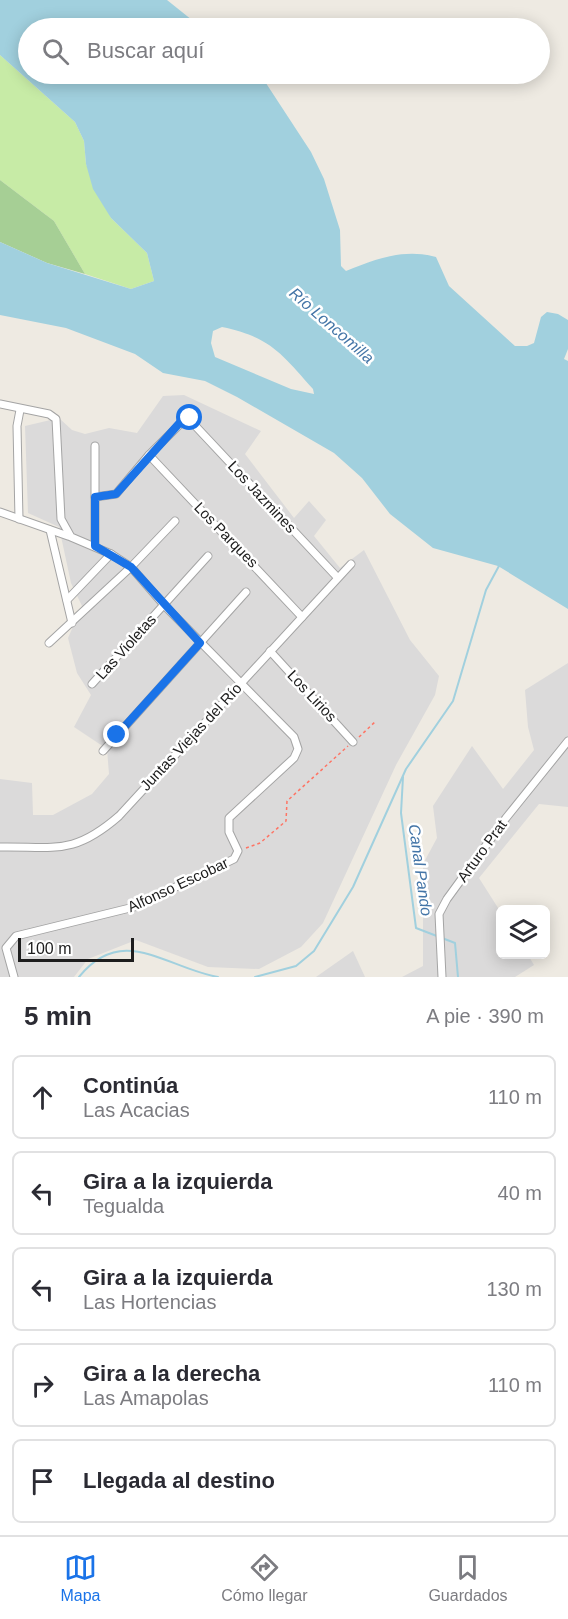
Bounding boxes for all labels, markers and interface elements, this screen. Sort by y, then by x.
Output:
search box [18,18,550,84]
icon: search [39,35,72,68]
text: Buscar aquí [87,38,204,63]
water label: Río Loncomilla [286,284,377,367]
route start [176,404,202,430]
street label: Los Jazmines [225,457,300,536]
street label: Los Parques [191,498,262,571]
street label: Las Violetas [92,611,159,683]
street label: Los Lirios [284,666,340,725]
street label: Juntas Viejas del Río [136,679,245,794]
route end [103,721,129,747]
street label: Arturo Prat [453,816,510,885]
water label: Canal Pando [406,823,435,917]
street label: Alfonso Escobar [125,854,231,915]
map controls [496,905,550,959]
button: layers [496,905,550,959]
scale bar [18,935,134,962]
text: 100 m [27,940,71,957]
text: 5 min [24,1001,92,1031]
text: A pie · 390 m [426,1005,544,1027]
text: Continúa [83,1073,178,1098]
icon: ahead [26,1081,59,1114]
text: 110 m [488,1086,542,1108]
text: Las Acacias [83,1099,190,1121]
text: Gira a la izquierda [83,1169,273,1194]
icon: left [26,1177,59,1210]
text: 40 m [498,1182,542,1204]
text: Tegualda [83,1195,164,1217]
text: Gira a la izquierda [83,1265,273,1290]
icon: left [26,1273,59,1306]
text: 130 m [486,1278,542,1300]
text: Las Hortencias [83,1291,216,1313]
text: Gira a la derecha [83,1361,260,1386]
icon: right [26,1369,59,1402]
text: 110 m [488,1374,542,1396]
text: Las Amapolas [83,1387,209,1409]
icon: arrive [26,1465,59,1498]
text: Llegada al destino [83,1468,275,1493]
tab: Mapa [60,1551,100,1605]
tab: Cómo llegar [221,1551,308,1605]
tab: Guardados [428,1551,508,1605]

